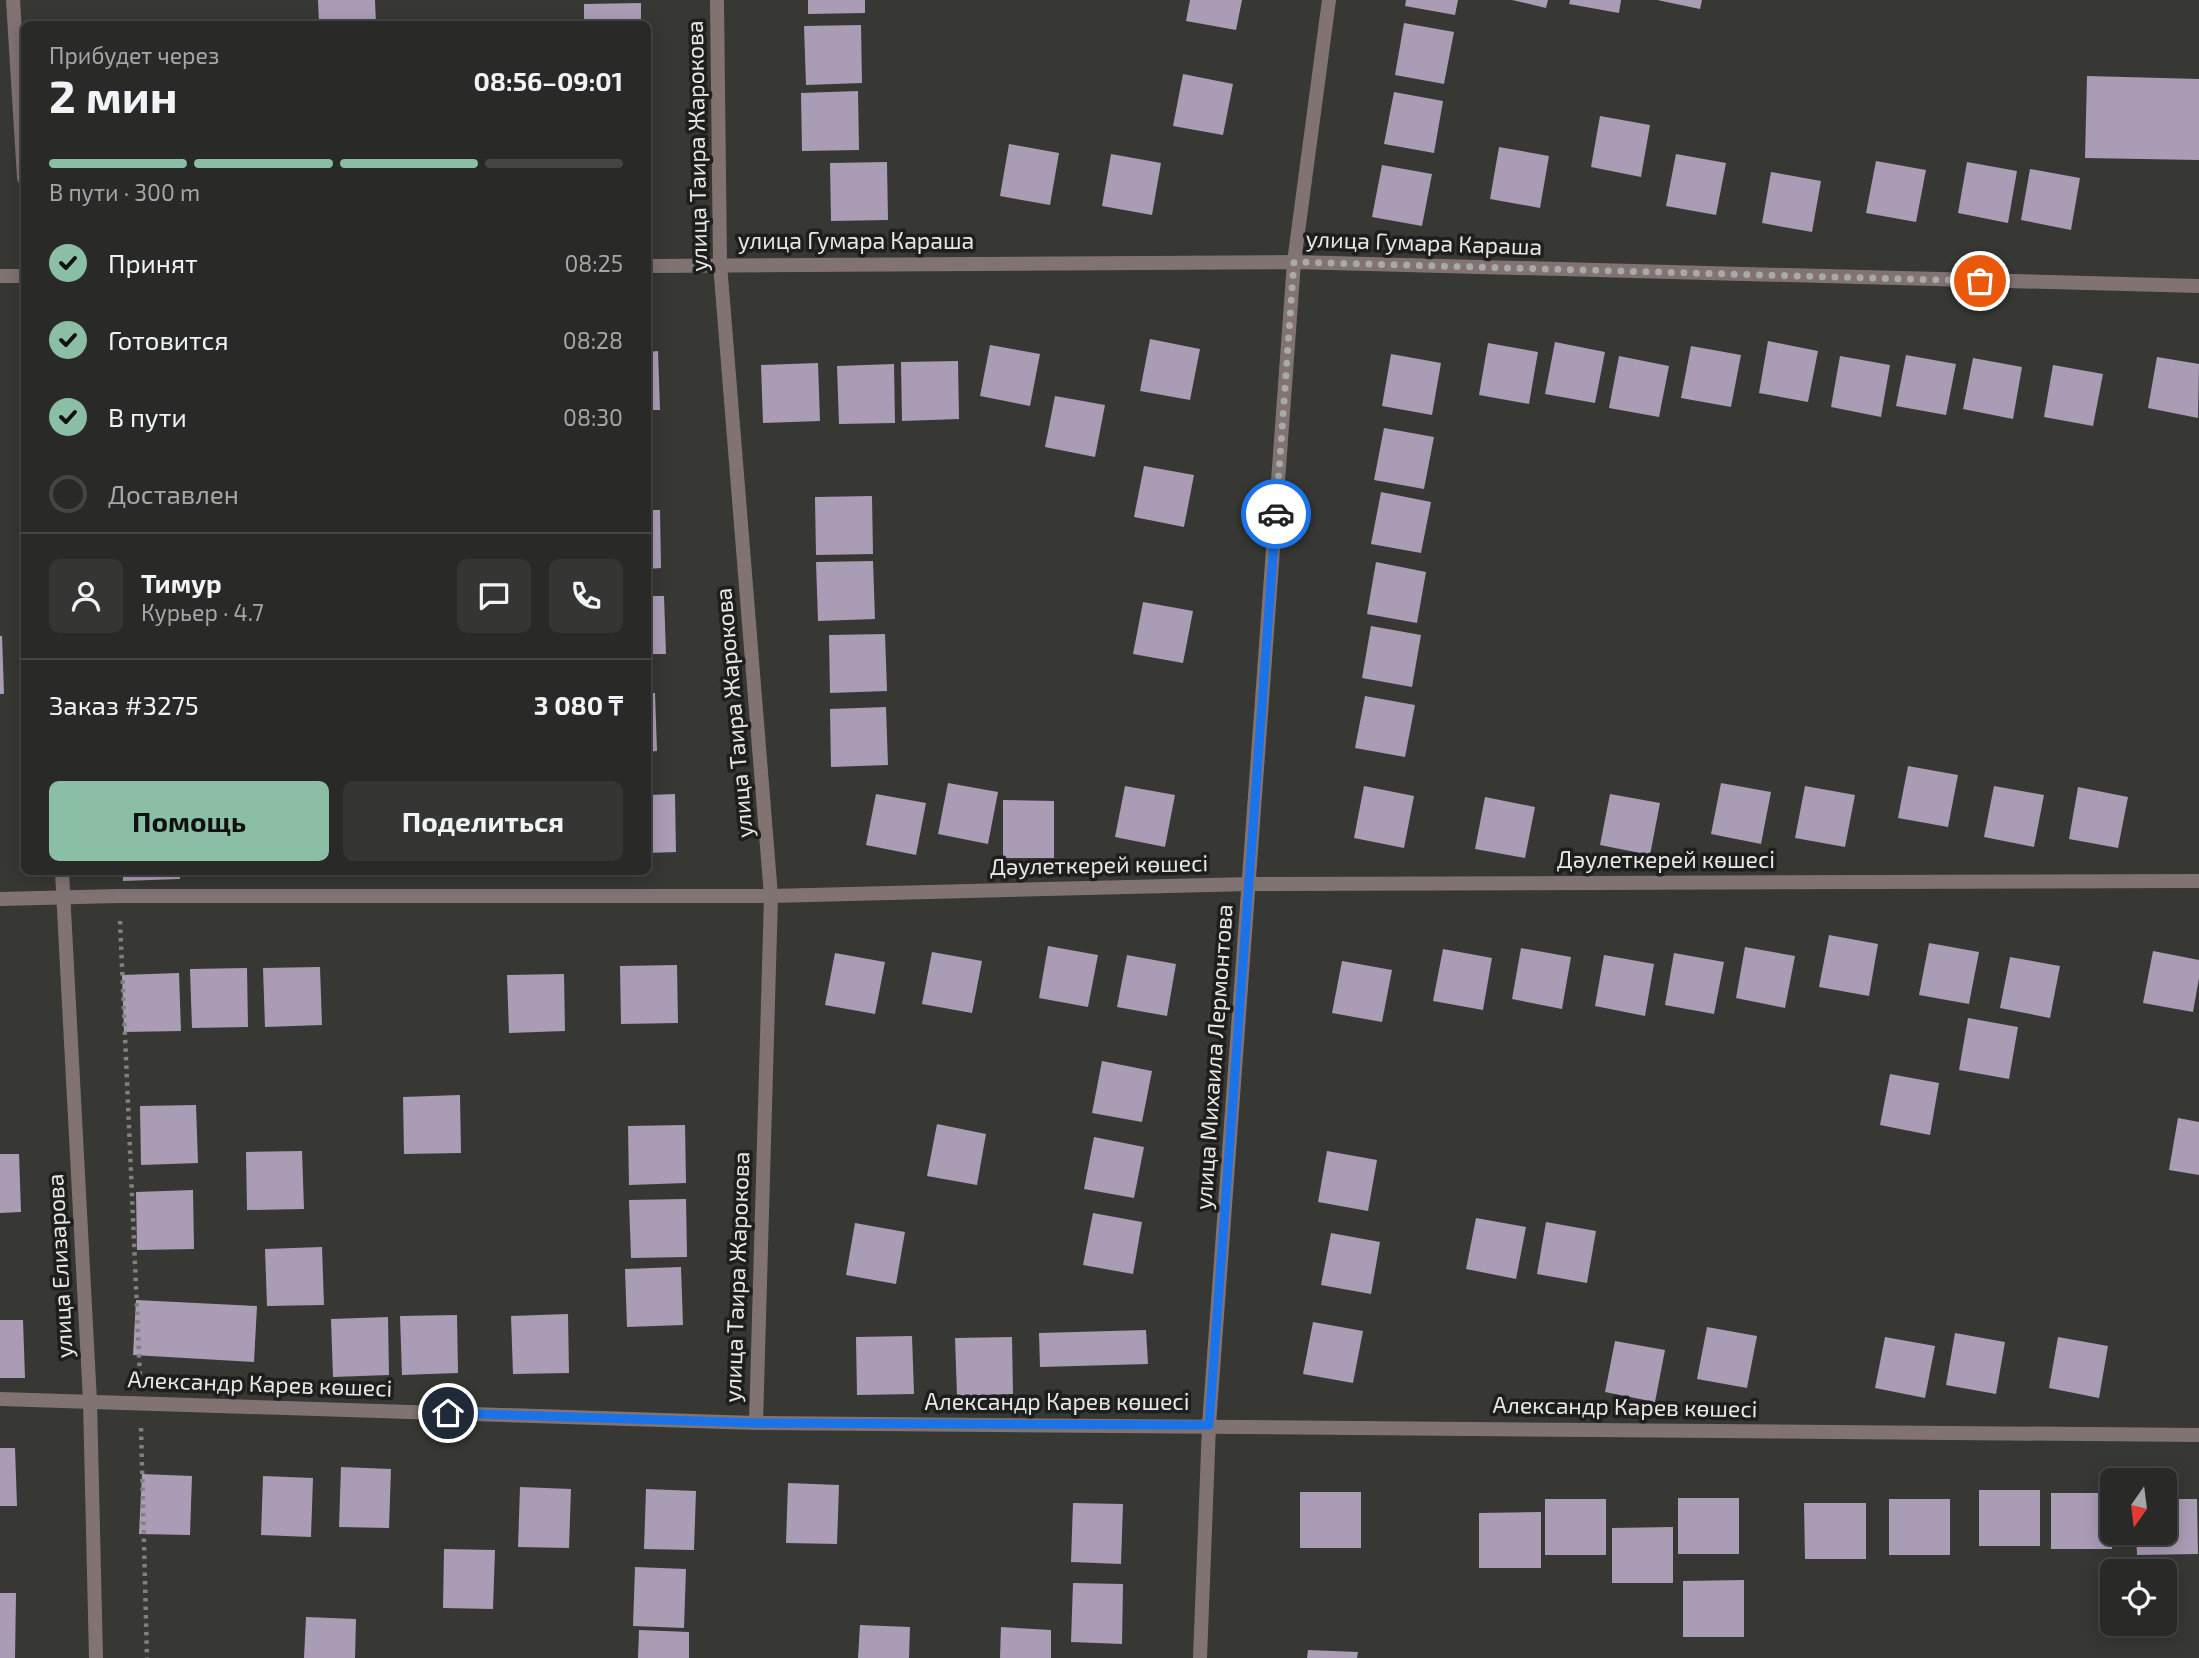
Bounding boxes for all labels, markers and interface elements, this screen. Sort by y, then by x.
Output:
street label: улица Таира Жарокова [680,20,713,272]
text: Прибудет через [49,41,219,69]
text: 08:56–09:01 [473,65,623,96]
text: 2 мин [49,67,178,122]
text: В пути · 300 m [49,178,200,206]
street label: улица Гумара Караша [1305,224,1543,261]
street label: улица Гумара Караша [738,226,974,255]
icon: check [49,244,87,282]
text: Принят [108,247,198,278]
text: 08:25 [564,249,623,277]
pin [1950,251,2010,311]
icon: bag [1961,262,1999,300]
icon: check [49,321,87,359]
text: Готовится [108,324,229,355]
text: 08:28 [563,326,623,354]
icon: check [49,398,87,436]
text: В пути [108,401,187,432]
text: 08:30 [563,403,623,431]
text: Доставлен [108,478,239,509]
courier [1241,479,1311,549]
icon: car [1257,495,1295,533]
button: person [49,559,123,633]
button: chat [457,559,531,633]
button: phone [549,559,623,633]
text: Тимур [141,567,222,598]
street label: улица Таира Жарокова [708,587,759,839]
text: Курьер · 4.7 [141,598,264,626]
text: Заказ #3275 [49,689,199,720]
text: 3 080 ₸ [534,689,623,720]
button: Помощь [49,781,329,861]
button: Поделиться [343,781,623,861]
street label: Дәулеткерей көшесі [1557,845,1775,874]
street label: Дәулеткерей көшесі [990,848,1208,881]
street label: улица Михаила Лермонтова [1188,903,1239,1211]
street label: улица Таира Жарокова [718,1151,755,1403]
street label: улица Елизарова [40,1173,79,1359]
street label: Александр Карев көшесі [127,1364,393,1402]
pin [418,1383,478,1443]
street label: Александр Карев көшесі [925,1387,1189,1415]
street label: Александр Карев көшесі [1492,1390,1758,1422]
icon: home [429,1394,467,1432]
north arrow [2100,1468,2177,1545]
map controls [2100,1468,2177,1636]
button: locate [2100,1559,2177,1636]

